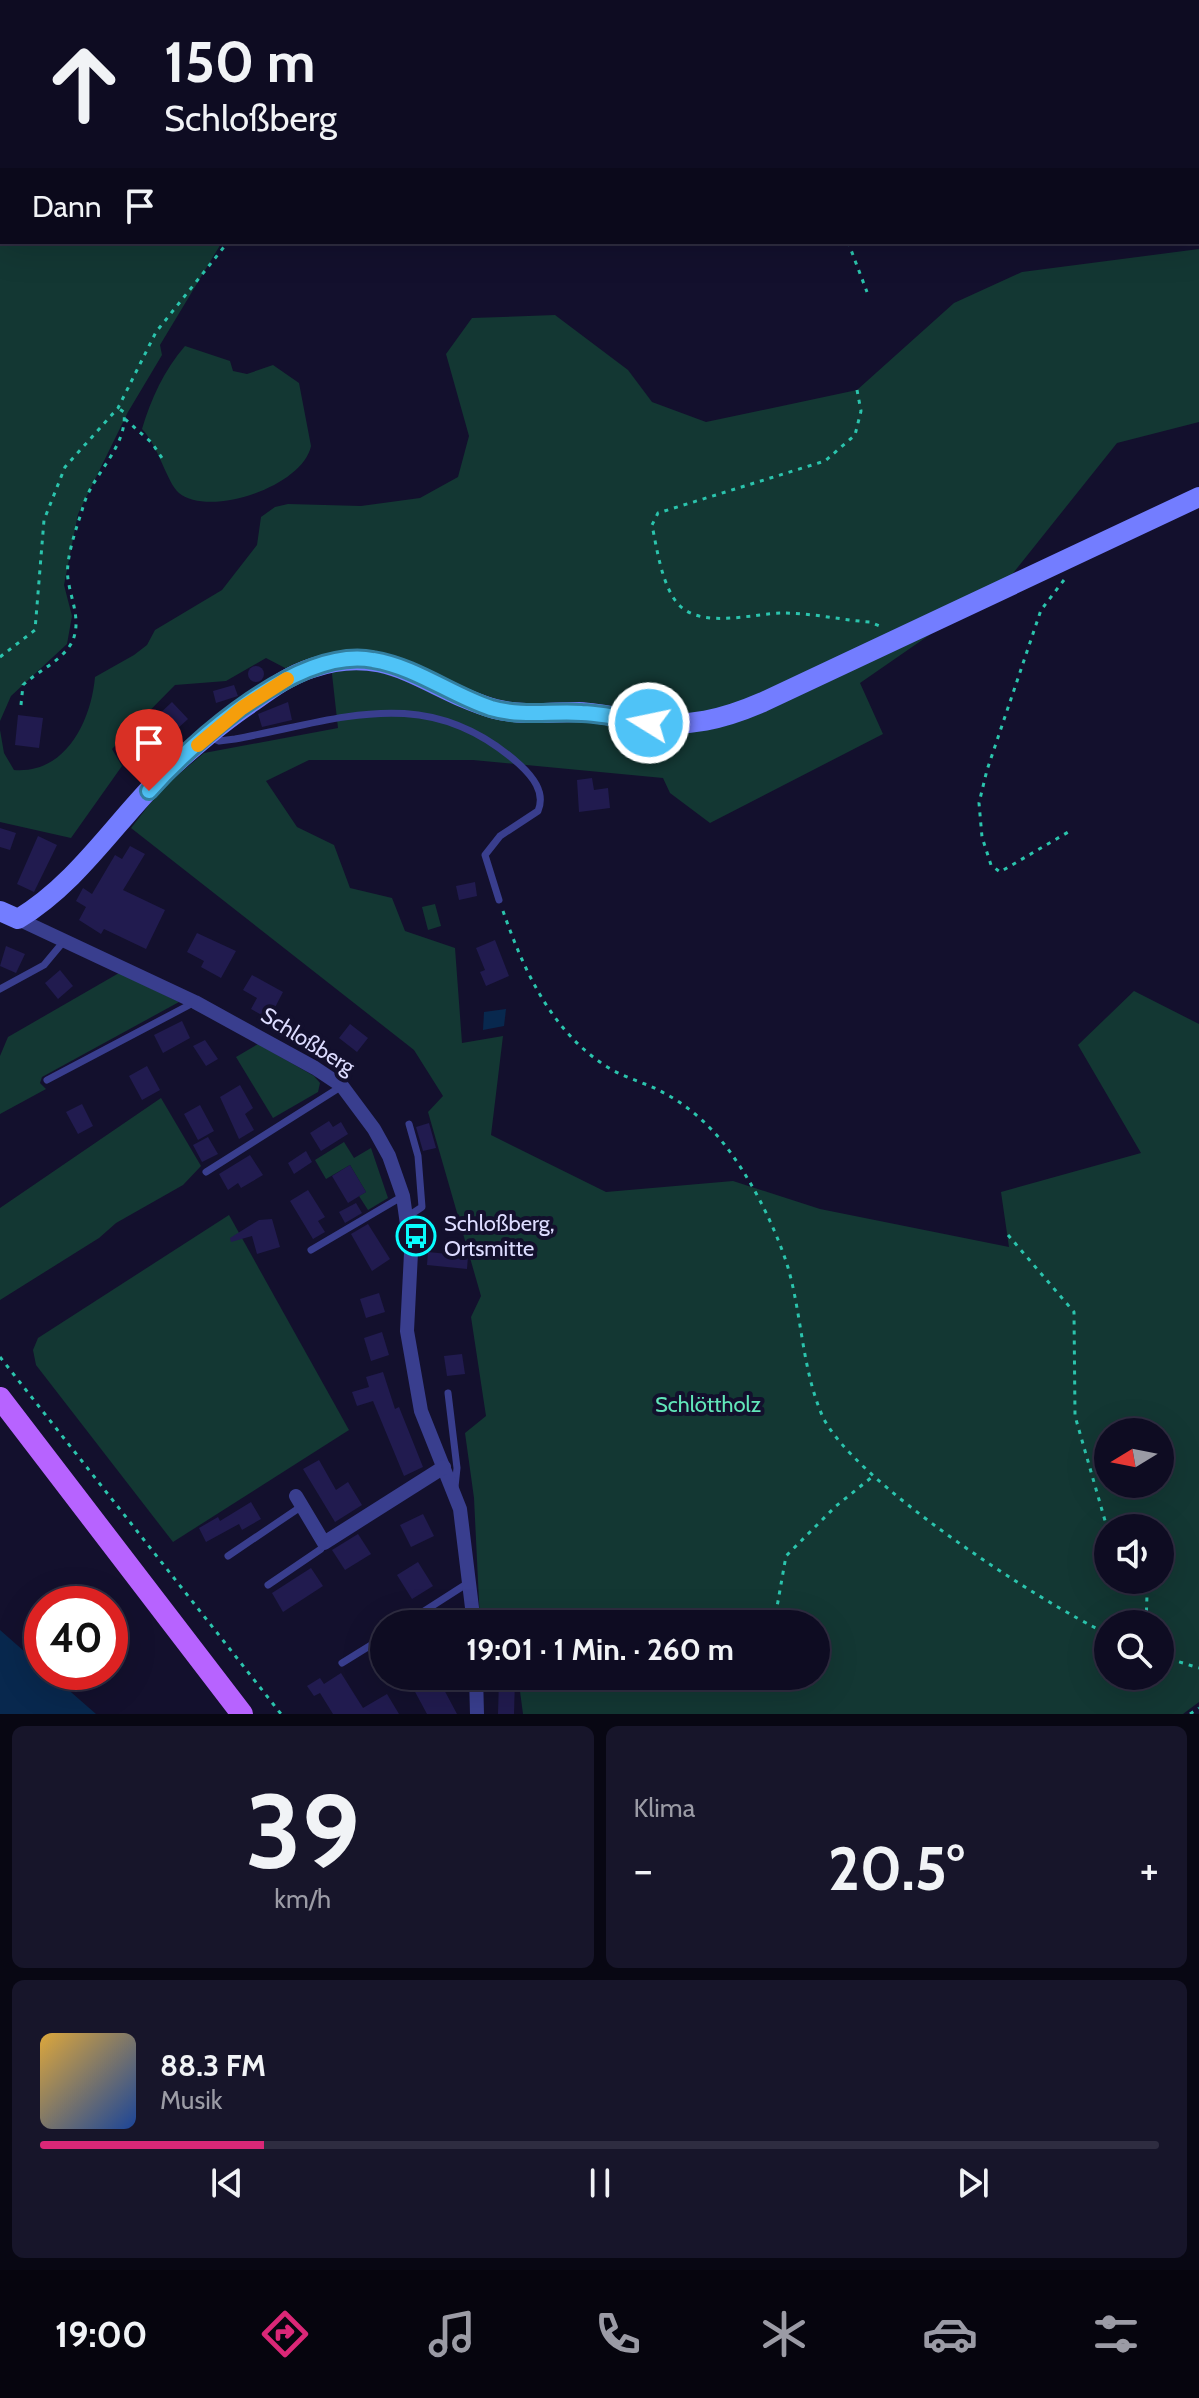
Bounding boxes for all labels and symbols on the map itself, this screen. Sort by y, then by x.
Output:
position arrow [607,681,691,765]
pin [115,709,183,791]
street label: Schloßberg [256,1002,361,1081]
place label: Schloßberg, Ortsmitte [444,1210,554,1262]
bus stop icon: Schloßberg, Ortsmitte [395,1215,437,1257]
park label: Schlöttholz [655,1391,761,1418]
north arrow [1094,1418,1174,1498]
speed limit sign: 40 [24,1586,128,1690]

